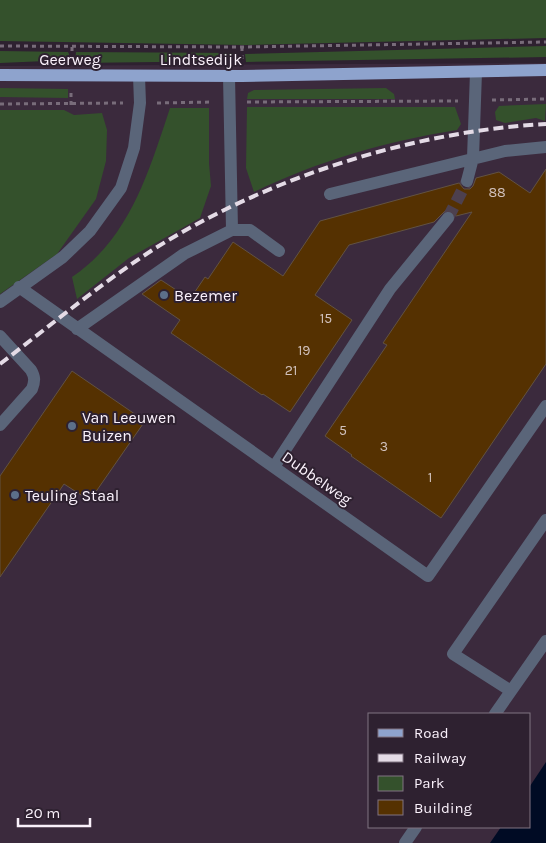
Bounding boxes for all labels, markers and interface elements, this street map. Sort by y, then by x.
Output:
street label: Geerweg [39,50,101,69]
street label: Lindtsedijk [160,50,242,69]
house number: 88 [488,184,506,201]
place label: Bezemer [174,286,237,305]
marker: Bezemer [158,289,170,301]
house number: 15 [320,310,332,327]
house number: 19 [298,342,310,359]
house number: 21 [285,362,297,379]
place label: Van Leeuwen Buizen [82,408,176,445]
marker: Van Leeuwen Buizen [66,420,78,432]
house number: 5 [339,422,347,439]
house number: 3 [380,438,388,455]
street label: Dubbelweg [278,447,356,509]
house number: 1 [428,469,432,486]
place label: Teuling Staal [25,486,119,505]
marker: Teuling Staal [9,489,21,501]
legend [368,713,531,828]
text: Road [414,724,449,742]
text: Railway [414,749,466,767]
text: Park [414,774,444,792]
scale bar [18,796,90,828]
text: Building [414,799,472,817]
text: 20 m [25,804,60,822]

